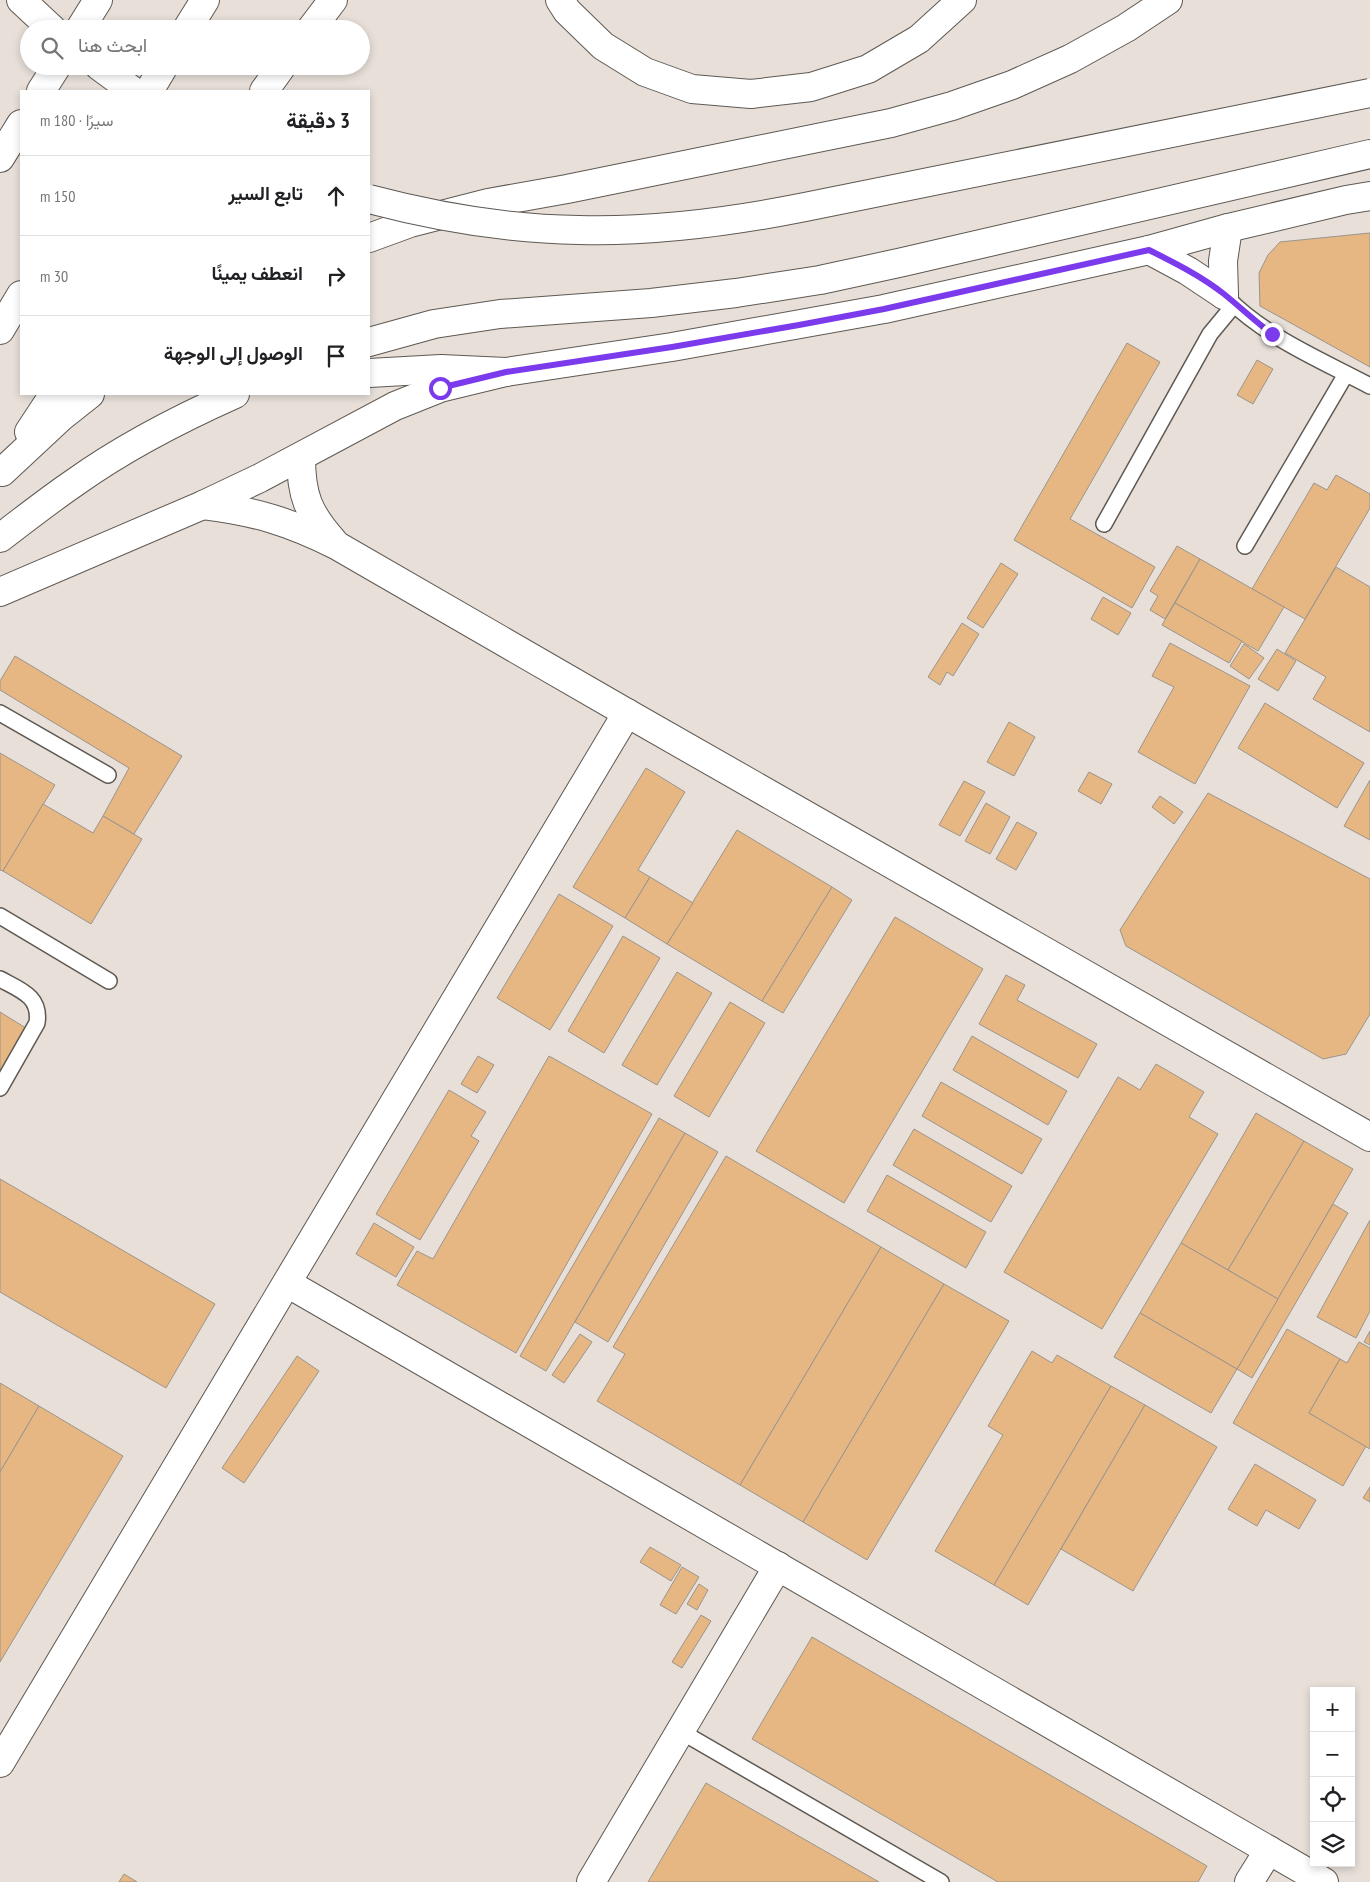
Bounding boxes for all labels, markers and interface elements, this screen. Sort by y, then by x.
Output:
search box [20,20,370,75]
text: ابحث هنا [78,33,147,57]
icon: search [38,34,66,62]
text: 3 دقيقة [286,107,350,134]
text: سيرًا · 180 m [40,110,113,130]
text: تابع السير [228,181,303,205]
icon: ahead [322,182,350,210]
text: 150 m [40,186,75,206]
text: انعطف يمينًا [212,261,303,285]
icon: right [322,262,350,290]
text: 30 m [40,266,68,286]
route end [1261,323,1284,346]
text: الوصول إلى الوجهة [164,341,303,365]
icon: arrive [322,342,350,370]
route start [429,377,452,400]
map controls [1310,1687,1355,1867]
button: + [1310,1687,1355,1732]
button: − [1310,1732,1355,1777]
button: locate [1310,1777,1355,1822]
button: layers [1310,1822,1355,1867]

